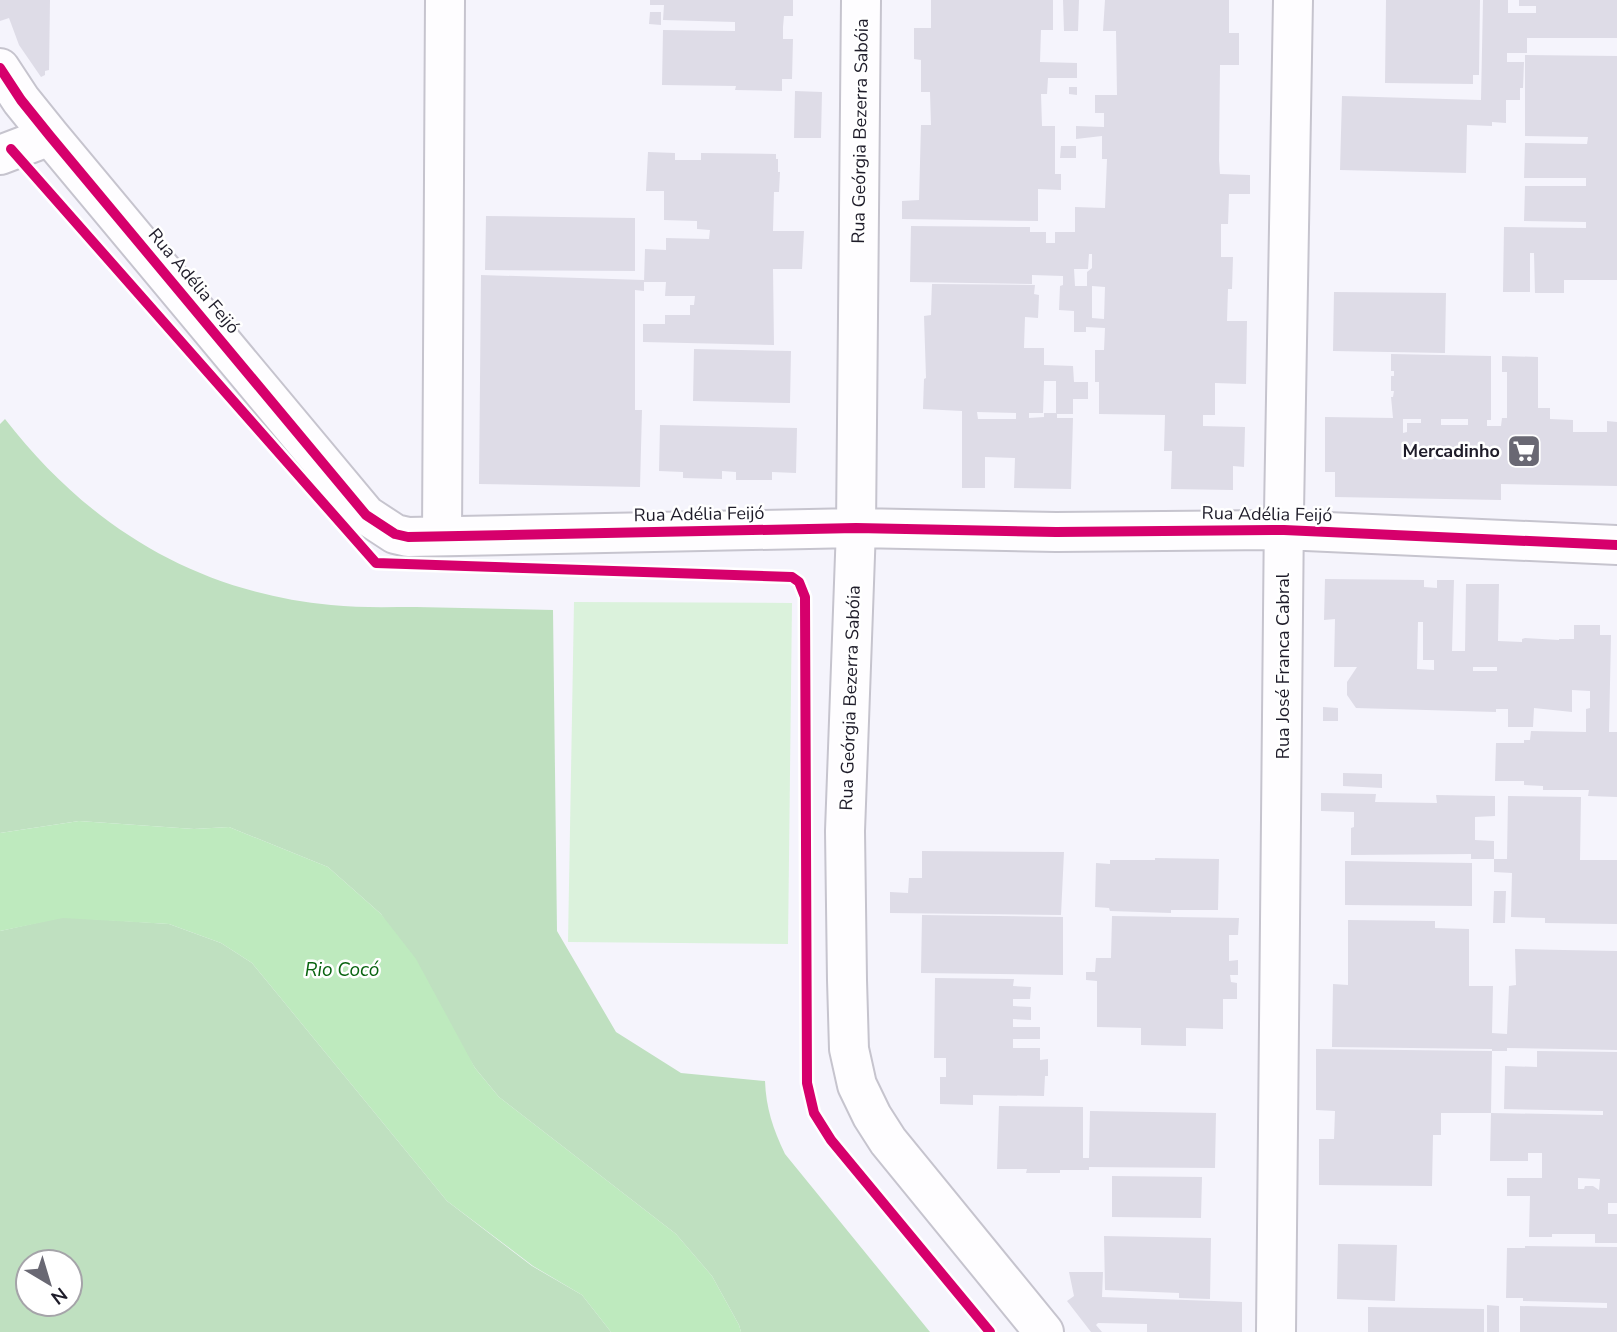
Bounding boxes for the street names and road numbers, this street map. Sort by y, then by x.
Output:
street label: Rua Geórgia Bezerra Sabóia [846,18,874,244]
street label: Rua Adélia Feijó [143,223,245,339]
street label: Rua Adélia Feijó [633,501,765,527]
street label: Rua Adélia Feijó [1201,501,1333,527]
street label: Rua José Franca Cabral [1271,572,1295,759]
street label: Rua Geórgia Bezerra Sabóia [834,585,866,811]

